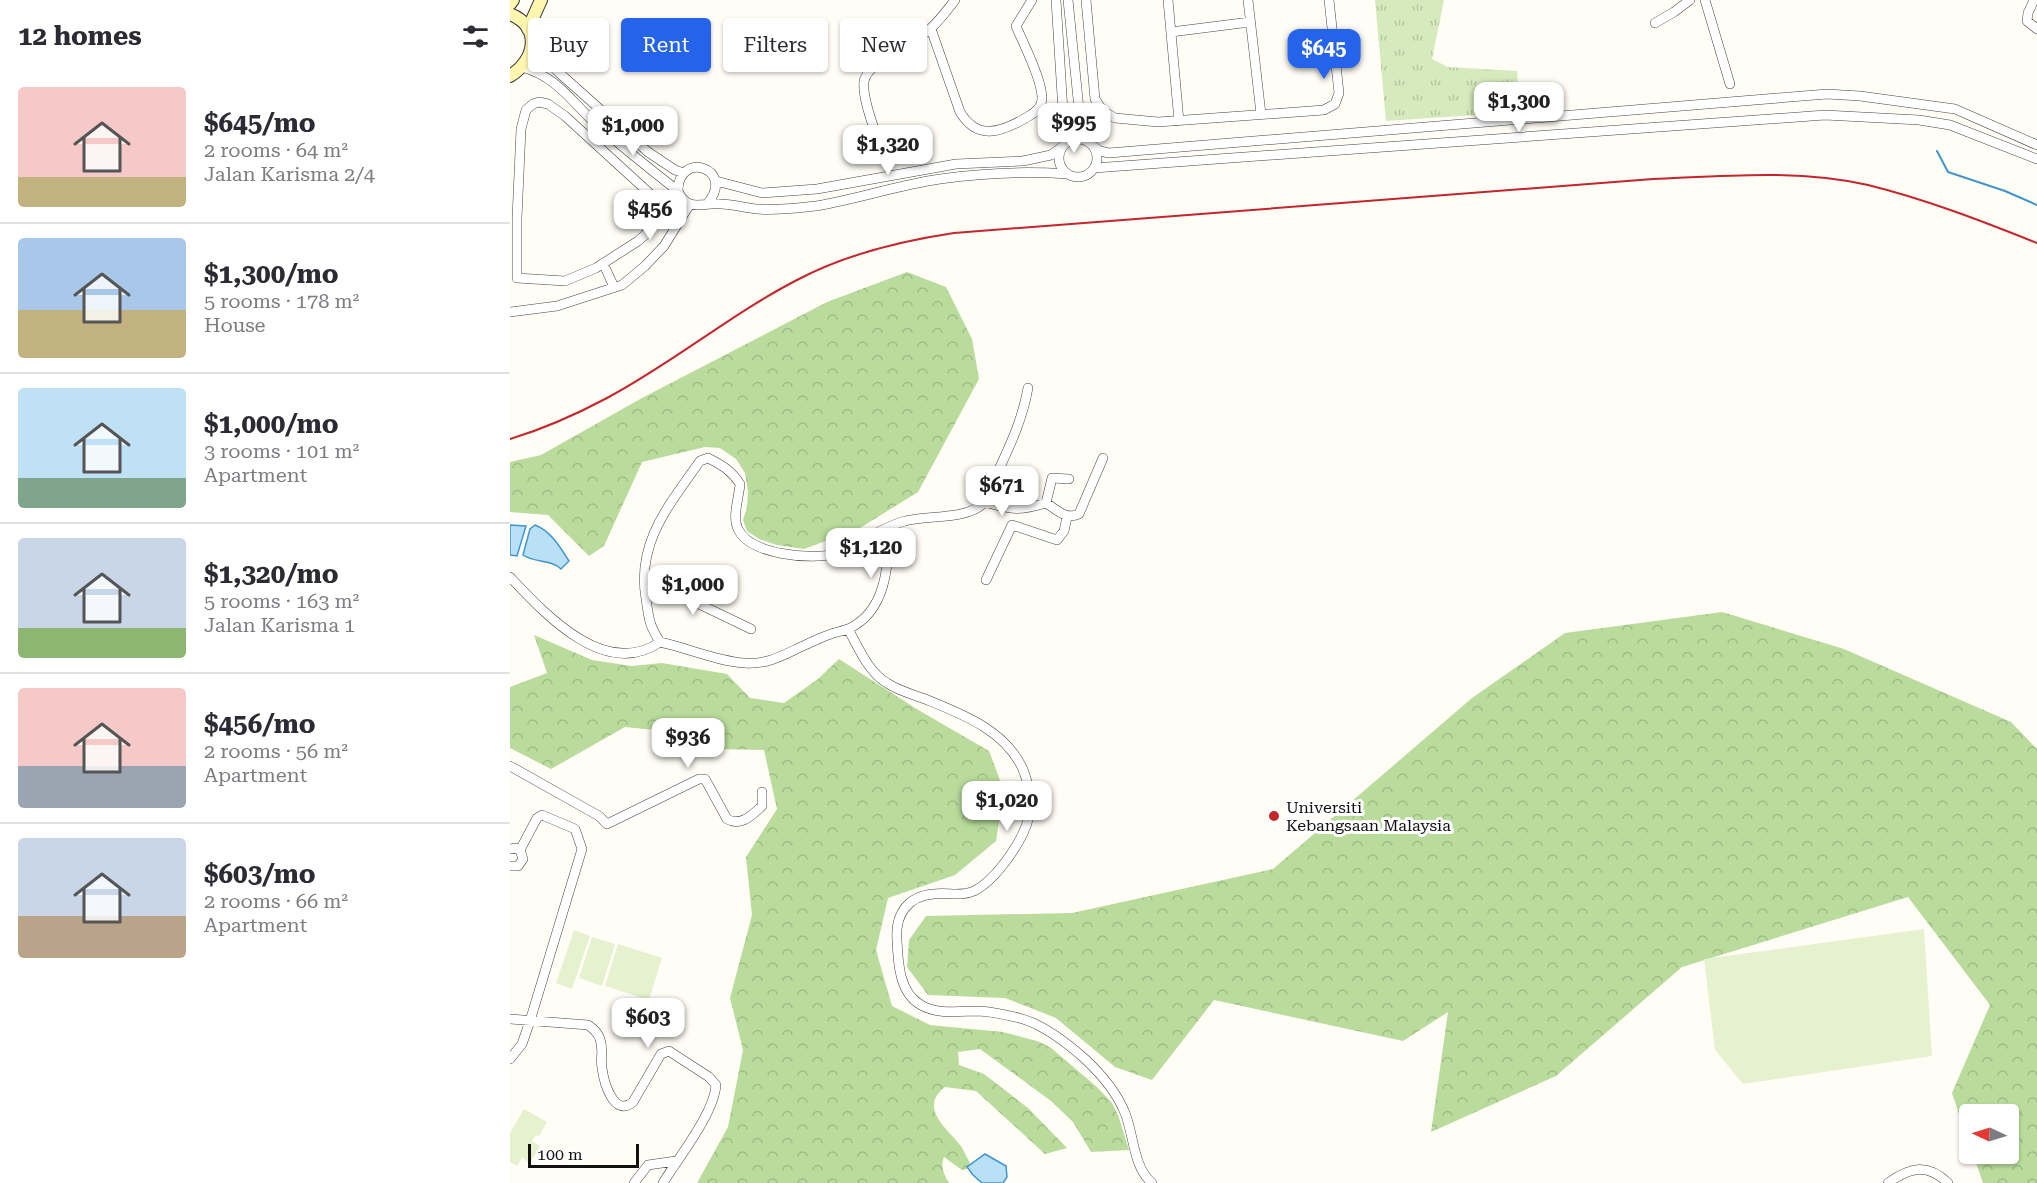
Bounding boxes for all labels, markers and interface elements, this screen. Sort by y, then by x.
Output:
chip: Buy [528,18,609,72]
chip: Rent [621,18,711,72]
chip: Filters [723,18,828,72]
chip: New [840,18,927,72]
icon: filters [459,20,492,53]
text: 12 homes [18,21,142,51]
pin: $645 [1288,29,1360,80]
text: $645 [1302,36,1346,60]
pin: $1,300 [1470,82,1568,133]
text: $1,300 [1488,89,1550,113]
pin: $995 [1038,103,1110,154]
pin: $1,000 [584,106,682,157]
text: $645/mo [204,108,316,138]
text: $995 [1052,110,1096,134]
icon: home [66,111,138,183]
text: $1,000 [602,113,664,137]
pin: $1,320 [839,125,937,176]
text: $1,320 [857,132,919,156]
text: 2 rooms · 64 m² [204,138,348,162]
text: Jalan Karisma 2/4 [204,162,375,186]
pin: $456 [614,190,686,241]
text: $456 [628,197,672,221]
text: $1,300/mo [204,259,339,289]
icon: home [66,262,138,334]
text: 5 rooms · 178 m² [204,289,359,313]
text: House [204,313,266,337]
text: $1,000/mo [204,409,339,439]
icon: home [66,412,138,484]
text: 3 rooms · 101 m² [204,439,359,463]
text: Apartment [204,463,307,487]
pin: $671 [966,466,1038,517]
text: $671 [980,473,1024,497]
pin: $1,120 [822,528,920,579]
text: $1,120 [840,535,902,559]
text: $1,320/mo [204,559,339,589]
icon: home [66,562,138,634]
pin: $1,000 [644,565,742,616]
text: $1,000 [662,572,724,596]
text: 5 rooms · 163 m² [204,589,359,613]
text: Jalan Karisma 1 [204,613,355,637]
text: $456/mo [204,709,316,739]
icon: home [66,712,138,784]
pin: $936 [652,718,724,769]
text: $936 [666,725,710,749]
text: 2 rooms · 56 m² [204,739,348,763]
text: Apartment [204,763,307,787]
pin: $1,020 [958,781,1056,832]
text: $1,020 [976,788,1038,812]
place label: Universiti Kebangsaan Malaysia [1286,798,1451,835]
marker: Universiti Kebangsaan Malaysia [1267,809,1281,823]
text: $603/mo [204,859,316,889]
icon: home [66,862,138,934]
text: 2 rooms · 66 m² [204,889,348,913]
text: Apartment [204,913,307,937]
pin: $603 [612,998,684,1049]
text: $603 [626,1005,670,1029]
north arrow [1959,1104,2019,1164]
map controls [1959,1104,2019,1164]
scale bar [528,1141,639,1168]
text: 100 m [537,1145,583,1164]

